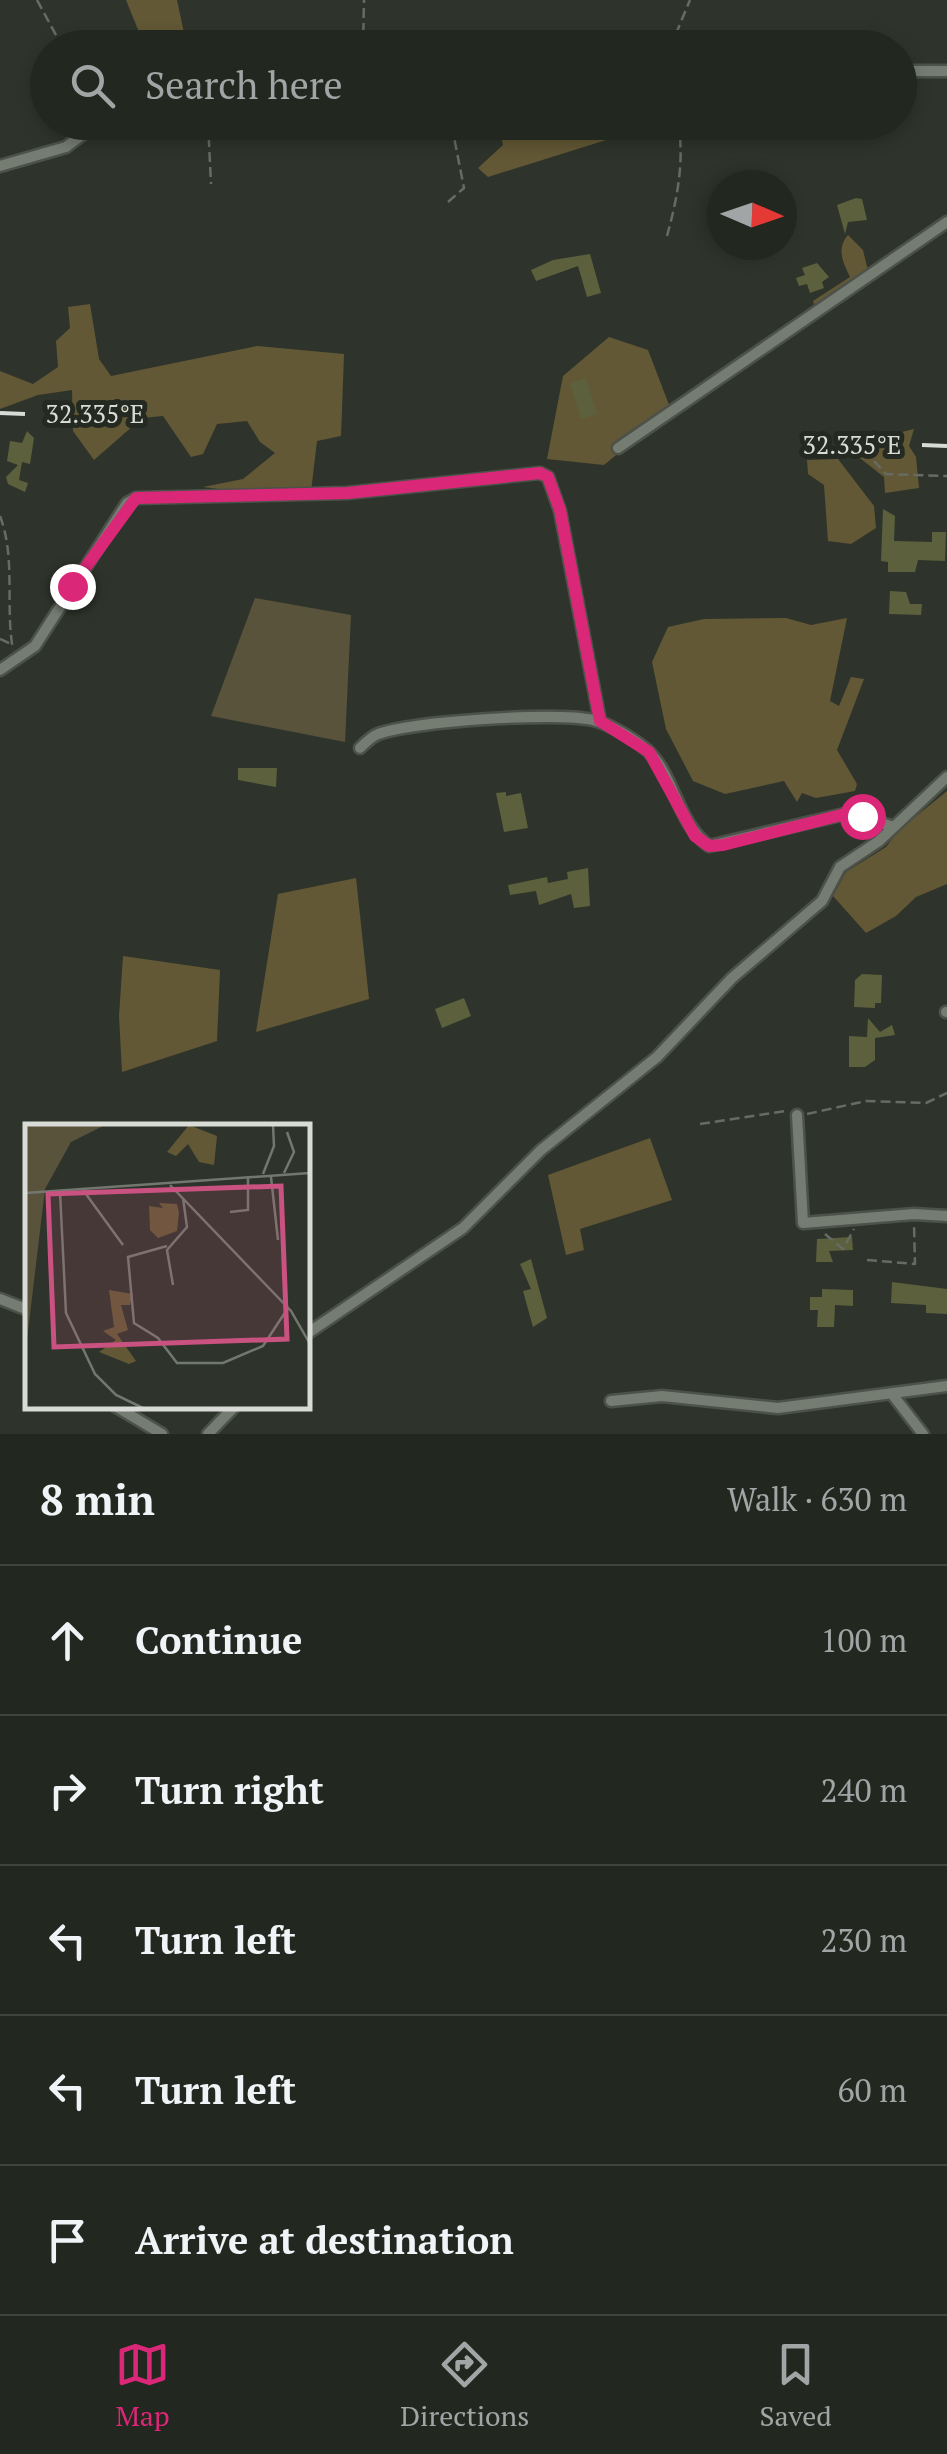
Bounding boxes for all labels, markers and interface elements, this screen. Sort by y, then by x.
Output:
search box [30,30,917,140]
icon: search [65,58,120,113]
text: Search here [145,60,343,110]
north arrow [707,170,797,260]
text: 32.335°E [46,397,144,430]
text: 32.335°E [803,428,901,461]
route end [50,564,96,610]
route start [840,794,886,840]
inset map [25,1124,310,1409]
text: 8 min [40,1471,155,1527]
text: Walk · 630 m [727,1478,907,1520]
icon: ahead [40,1613,95,1668]
text: Continue [135,1615,302,1665]
text: 100 m [820,1619,907,1661]
icon: right [40,1763,95,1818]
text: Turn right [135,1765,324,1815]
text: 240 m [820,1769,907,1811]
icon: left [40,1913,95,1968]
text: Turn left [135,1915,296,1965]
text: 230 m [820,1919,907,1961]
icon: left [40,2063,95,2118]
text: Turn left [135,2065,296,2115]
text: 60 m [837,2069,907,2111]
icon: arrive [40,2213,95,2268]
text: Arrive at destination [135,2215,514,2265]
tab: Map [115,2337,170,2434]
tab: Directions [400,2337,529,2434]
tab: Saved [759,2337,832,2434]

